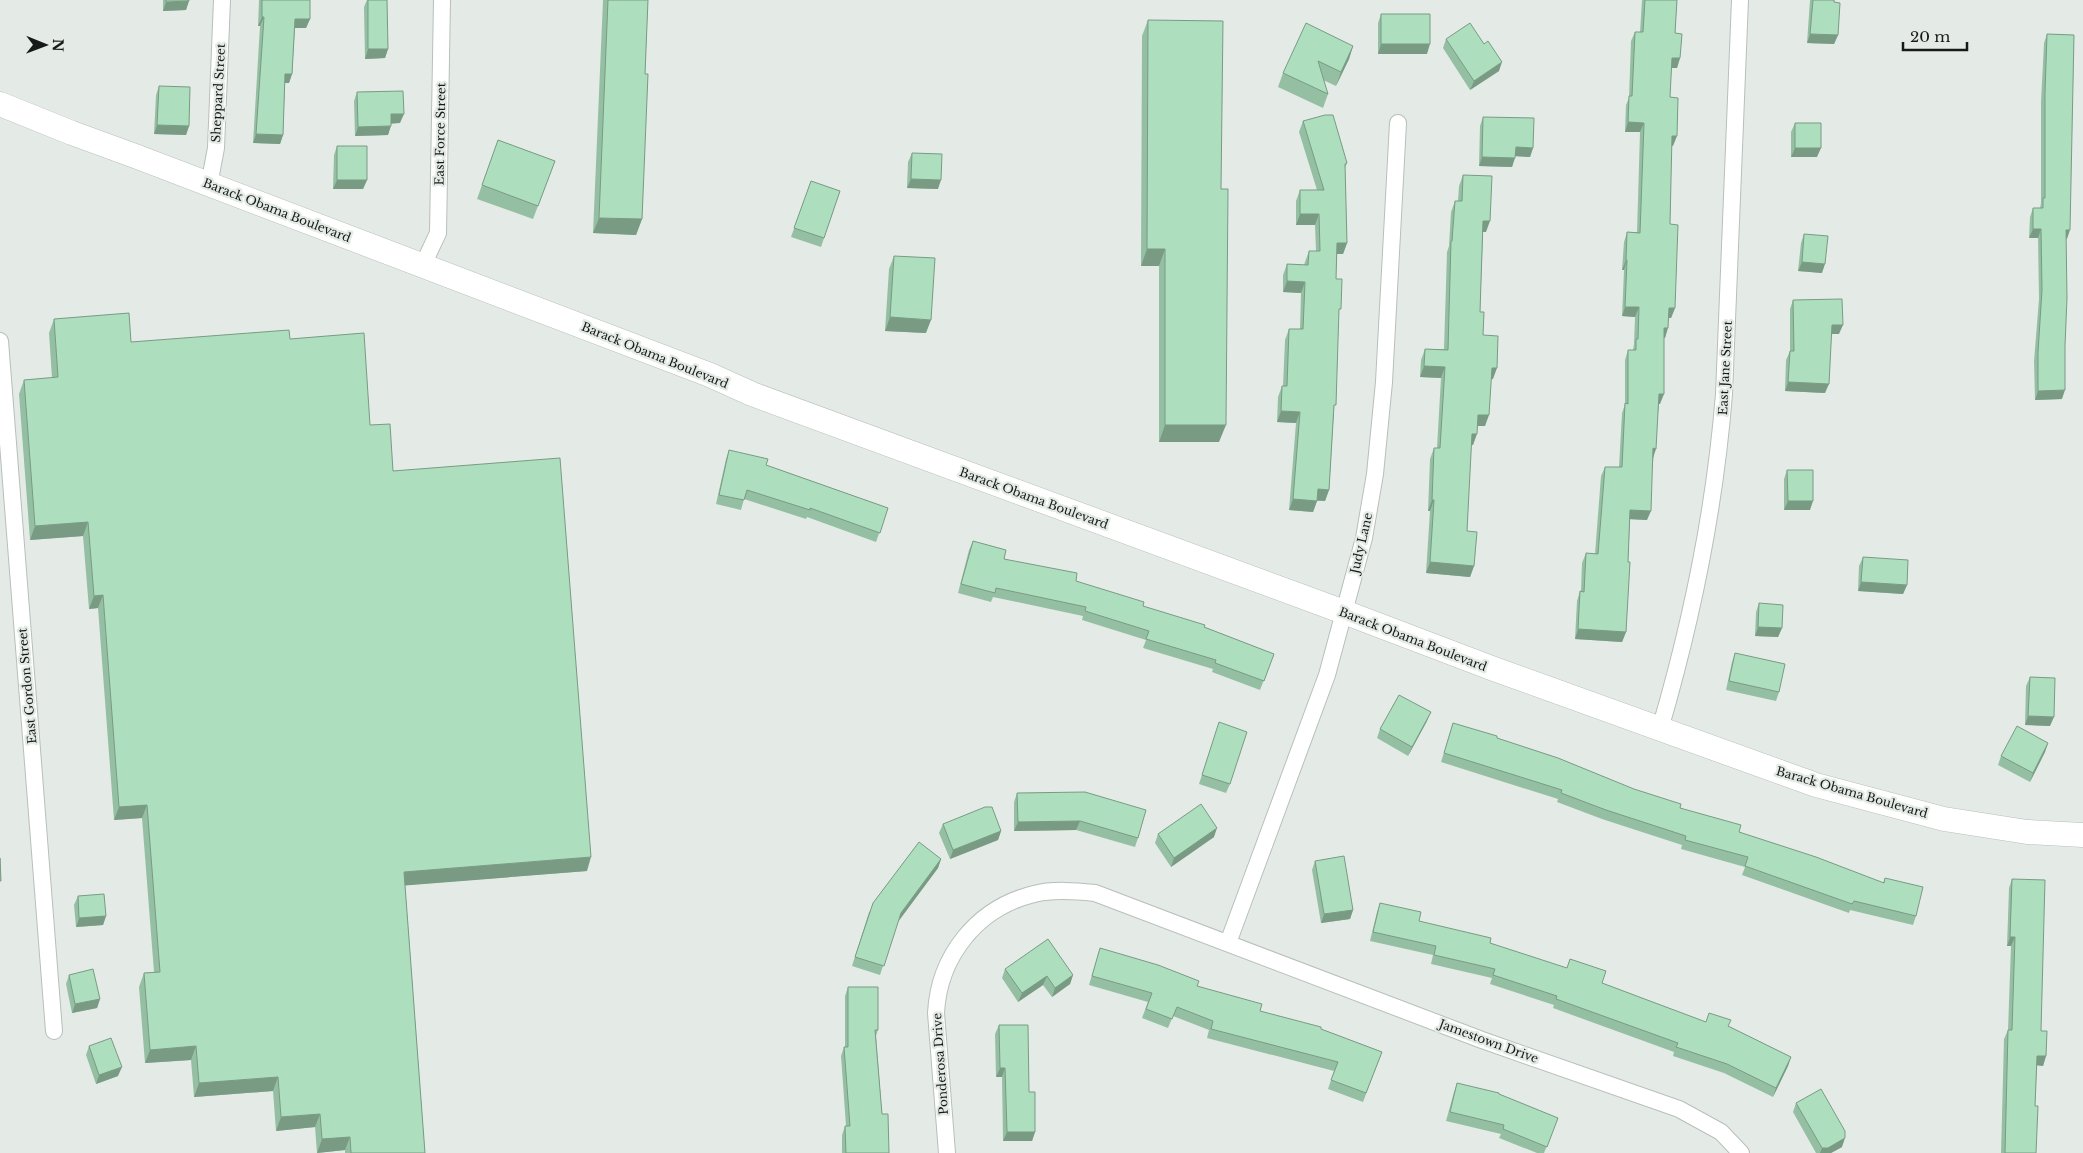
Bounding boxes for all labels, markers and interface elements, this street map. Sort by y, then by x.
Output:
north arrow [20,20,70,70]
scale bar [1903,20,1967,52]
text: 20 m [1910,27,1950,46]
text: N [49,38,67,52]
street label: Sheppard Street [208,43,228,143]
street label: East Force Street [432,82,448,185]
street label: Barack Obama Boulevard [201,175,353,245]
street label: Barack Obama Boulevard [579,319,731,391]
street label: East Jane Street [1715,320,1735,416]
street label: Barack Obama Boulevard [958,464,1110,532]
street label: Judy Lane [1346,511,1375,577]
street label: Barack Obama Boulevard [1337,604,1489,674]
street label: East Gordon Street [14,627,40,745]
street label: Barack Obama Boulevard [1774,763,1930,821]
street label: Ponderosa Drive [929,1012,951,1115]
street label: Jamestown Drive [1435,1015,1541,1066]

